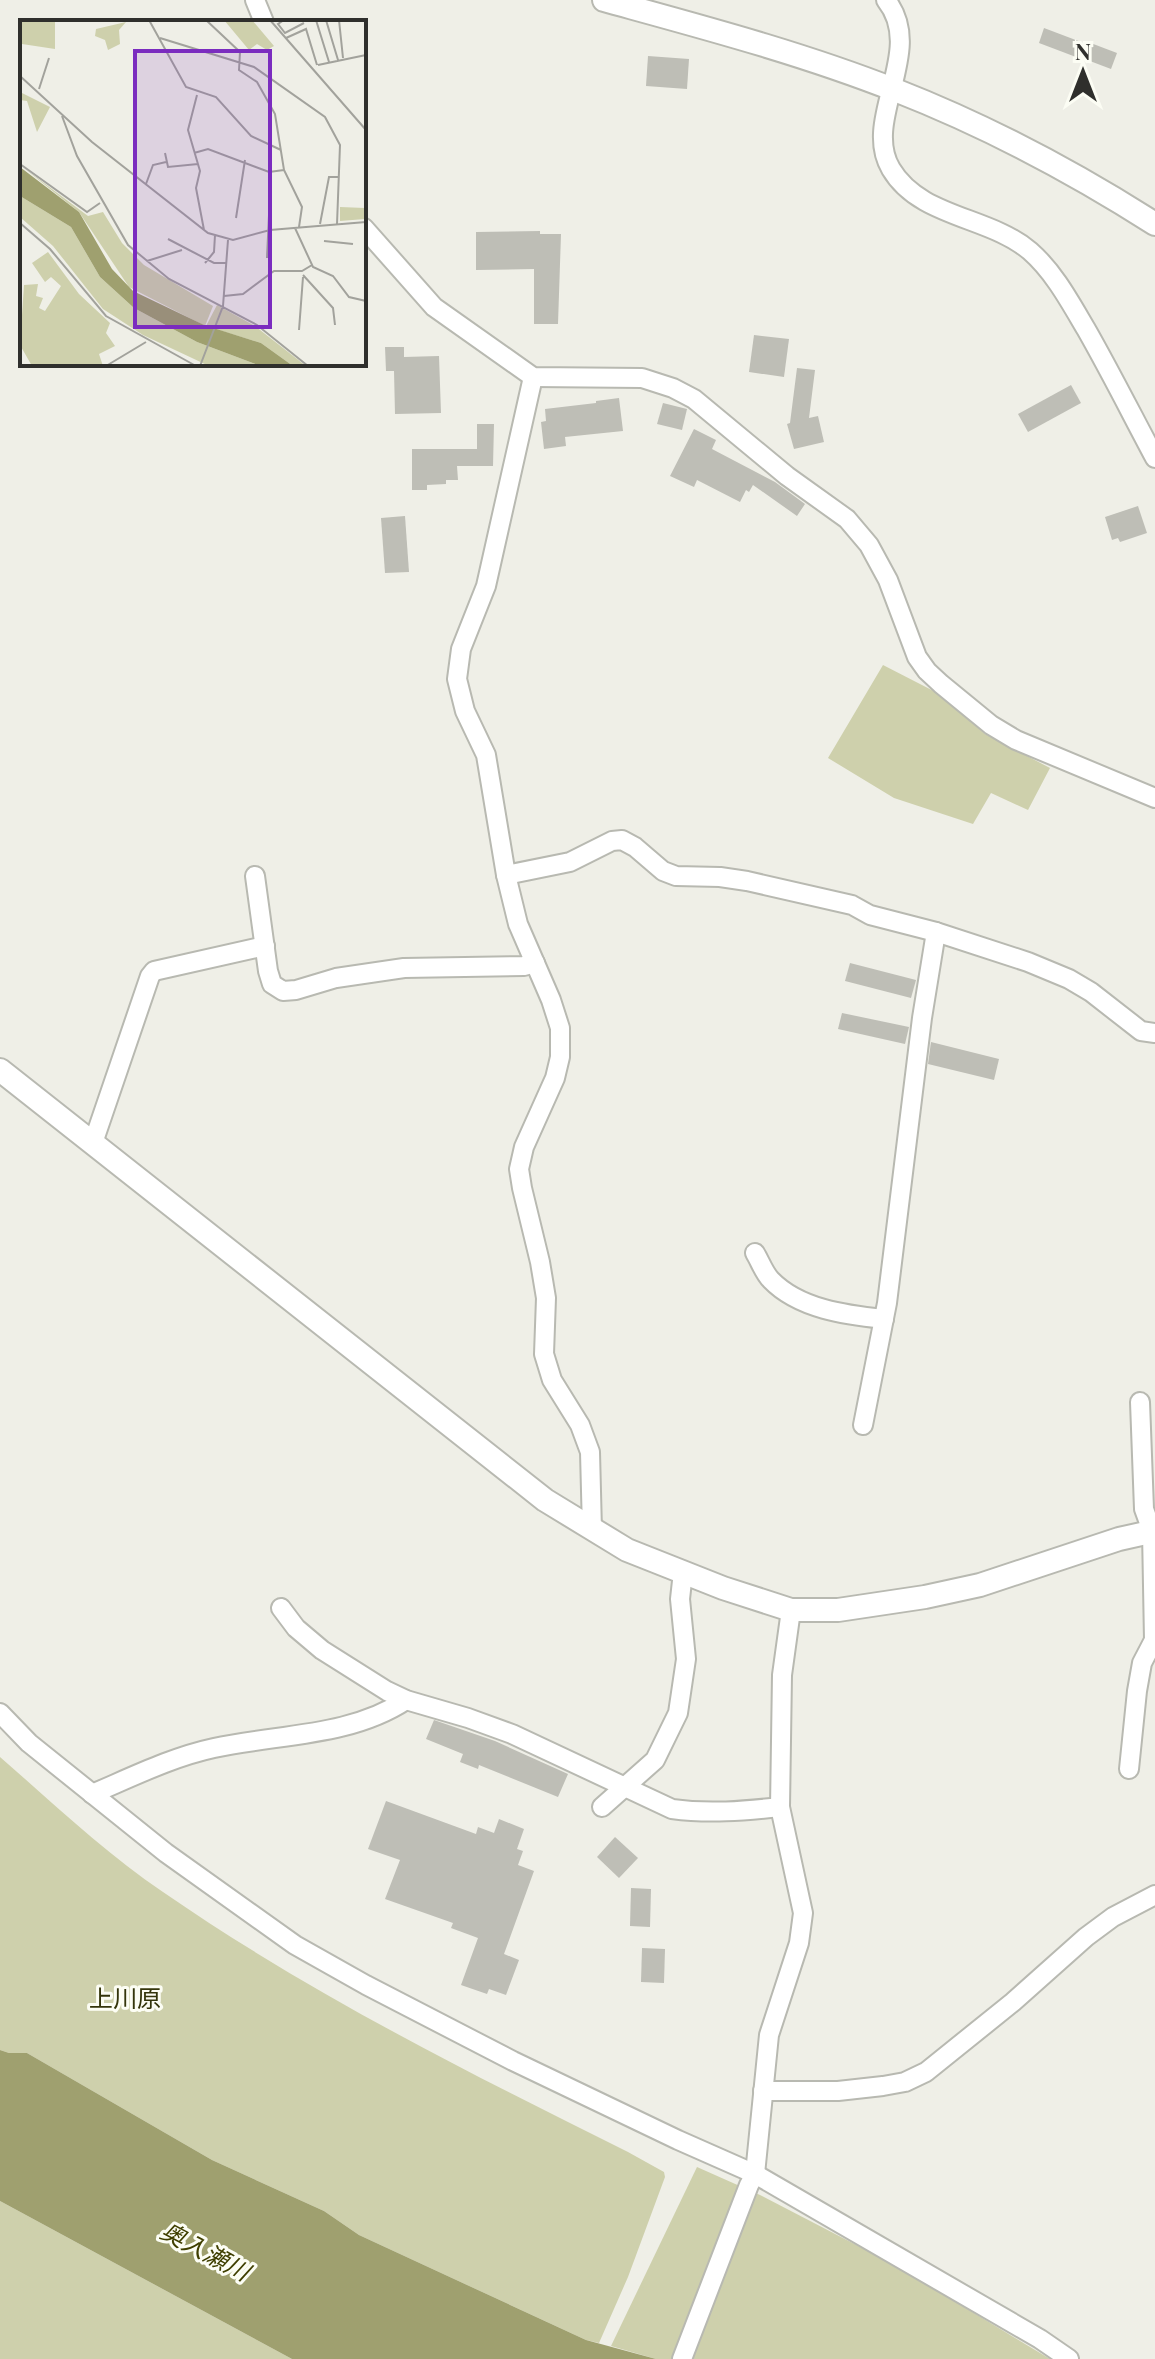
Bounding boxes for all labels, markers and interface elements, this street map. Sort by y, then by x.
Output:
inset map [20,20,366,366]
north arrow [1043,32,1123,112]
text: N [1075,36,1091,66]
district label: 上川原 [89,1981,161,2013]
water label: 奥入瀬川 [156,2214,258,2288]

